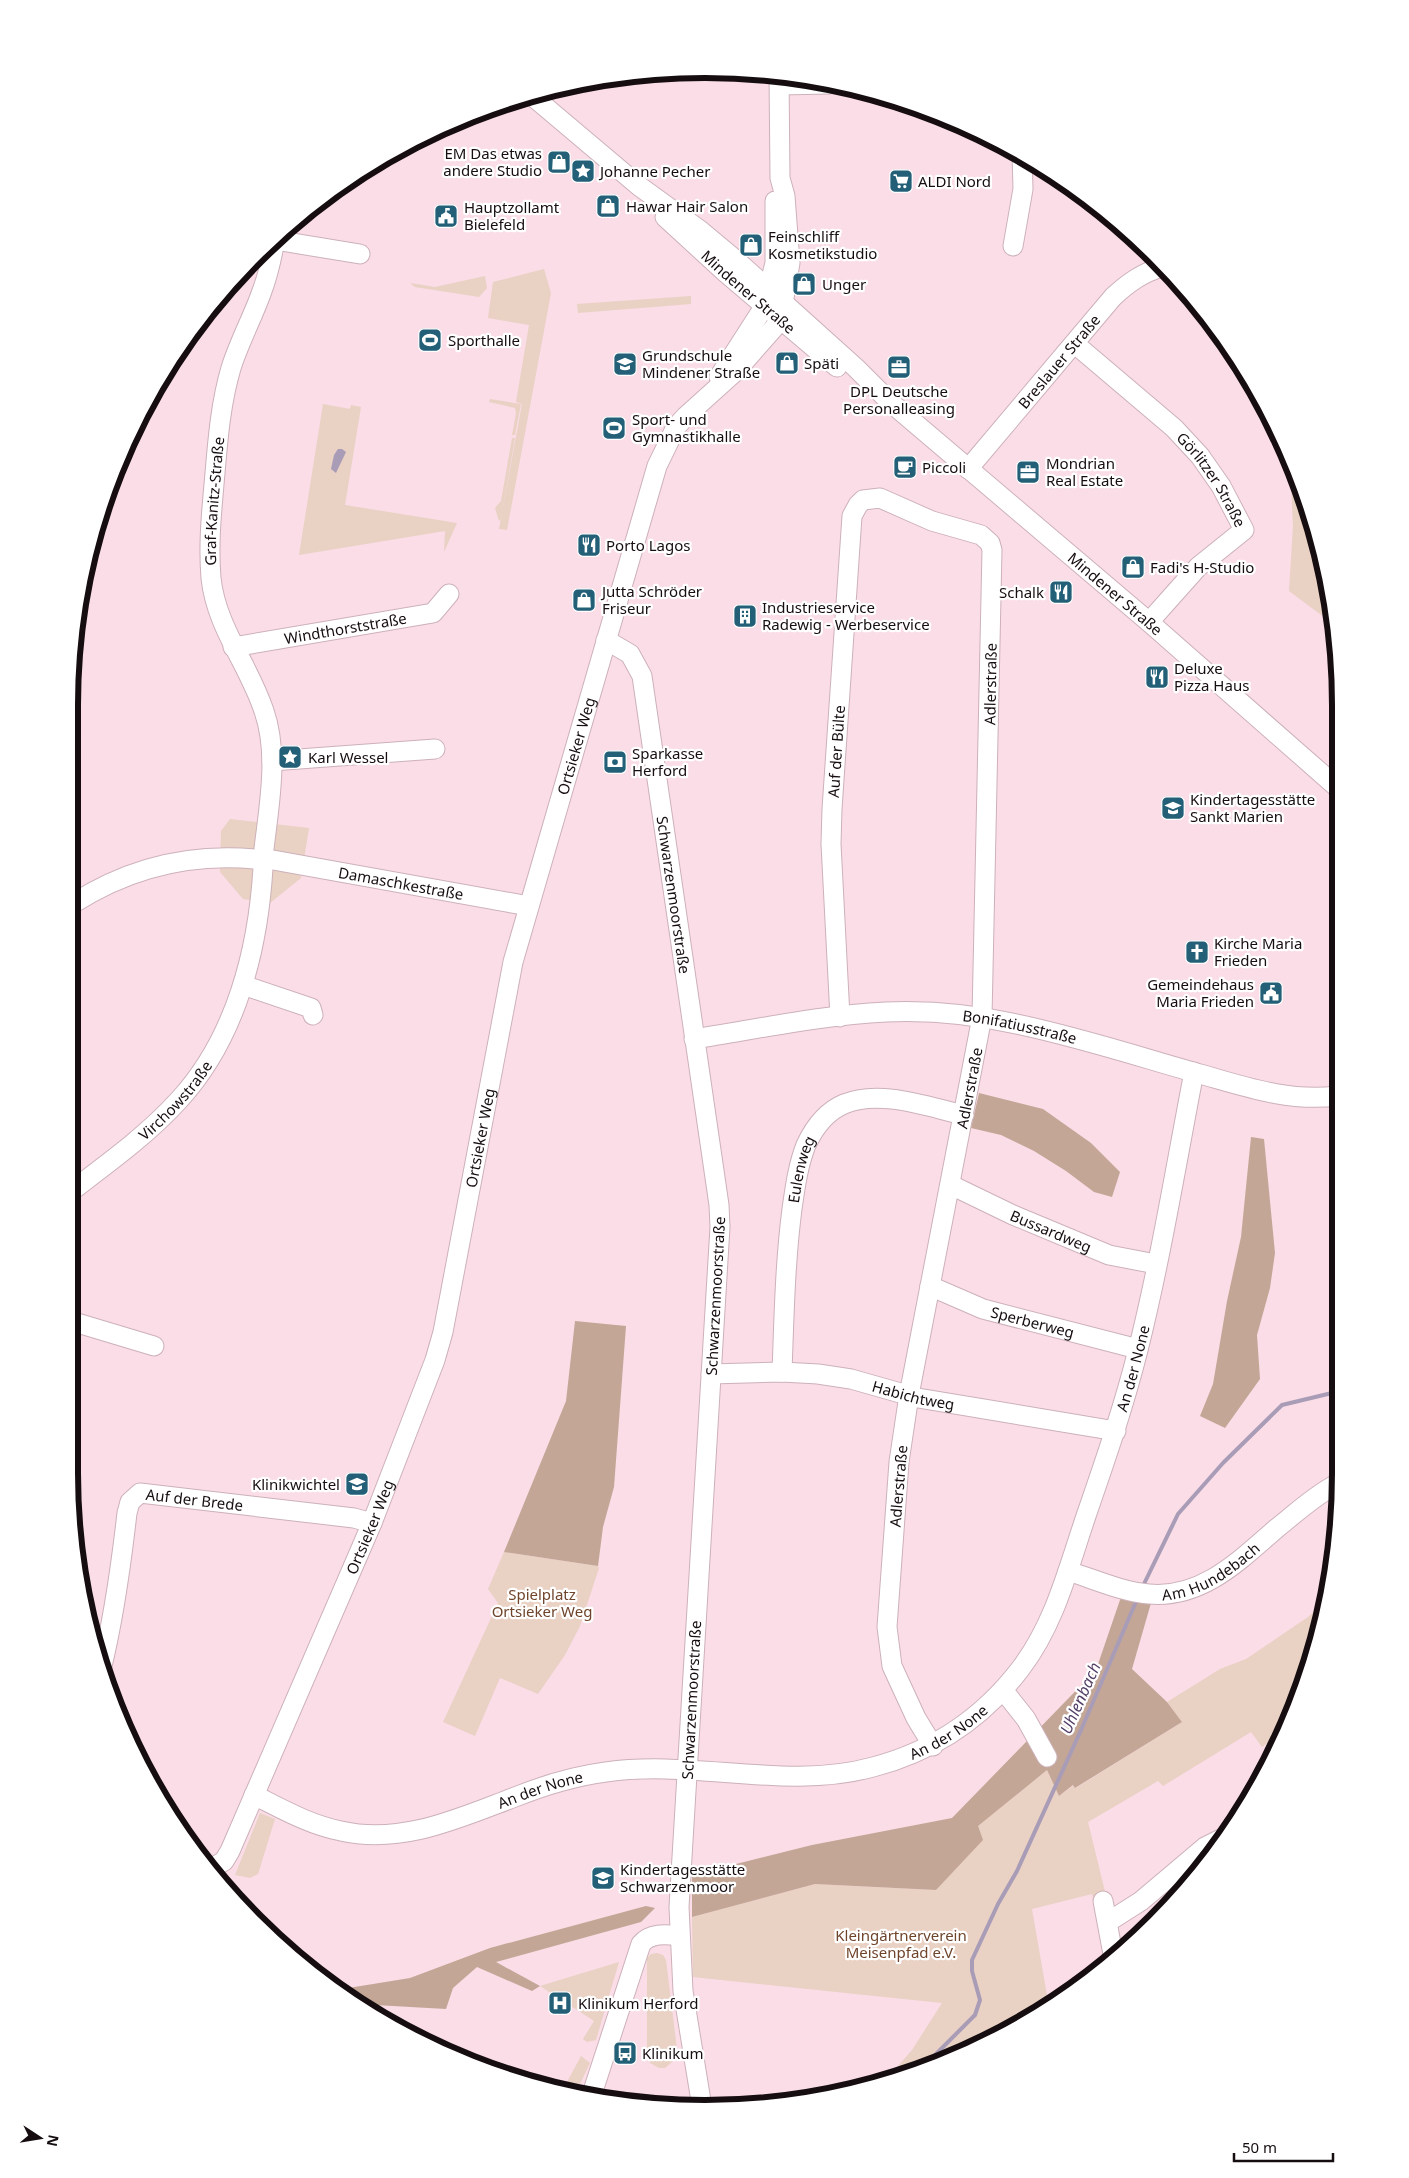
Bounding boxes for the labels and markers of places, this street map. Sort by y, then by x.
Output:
place label: EM Das etwas andere Studio [443,143,542,180]
shop icon: EM Das etwas andere Studio [546,149,572,175]
place icon: Johanne Pecher [570,158,596,184]
place label: Johanne Pecher [598,161,710,181]
supermarket icon: ALDI Nord [888,168,914,194]
place label: ALDI Nord [918,171,991,191]
shop icon: Hawar Hair Salon [595,193,621,219]
place label: Hawar Hair Salon [626,196,748,216]
place label: Hauptzollamt Bielefeld [464,197,560,234]
public building icon: Hauptzollamt Bielefeld [433,203,459,229]
place label: Feinschliff Kosmetikstudio [768,226,877,263]
shop icon: Feinschliff Kosmetikstudio [738,232,764,258]
shop icon: Unger [791,271,817,297]
place label: Unger [822,274,866,294]
sports icon: Sporthalle [417,327,443,353]
place label: Sporthalle [448,330,520,350]
place label: Grundschule Mindener Straße [642,345,760,382]
shop icon: Späti [774,350,800,376]
school or university icon: Grundschule Mindener Straße [612,351,638,377]
place label: Späti [804,353,839,373]
office icon: DPL Deutsche Personalleasing [886,354,912,380]
place label: DPL Deutsche Personalleasing [843,381,955,418]
place label: Sport- und Gymnastikhalle [632,409,741,446]
sports icon: Sport- und Gymnastikhalle [601,415,627,441]
place label: Mondrian Real Estate [1046,453,1123,490]
cafe icon: Piccoli [892,454,918,480]
place label: Piccoli [922,457,966,477]
office icon: Mondrian Real Estate [1015,459,1041,485]
restaurant icon: Porto Lagos [576,532,602,558]
place label: Porto Lagos [606,535,691,555]
shop icon: Fadi's H-Studio [1120,554,1146,580]
place label: Fadi's H-Studio [1150,557,1254,577]
restaurant icon: Schalk [1048,579,1074,605]
place label: Jutta Schröder Friseur [600,581,702,618]
place label: Schalk [999,582,1044,602]
shop icon: Jutta Schröder Friseur [571,587,597,613]
place label: Industrieservice Radewig - Werbeservice [762,597,930,634]
building icon: Industrieservice Radewig - Werbeservice [732,603,758,629]
place label: Deluxe Pizza Haus [1174,658,1249,695]
restaurant icon: Deluxe Pizza Haus [1144,664,1170,690]
place label: Sparkasse Herford [632,743,703,780]
place icon: Karl Wessel [277,744,303,770]
place label: Karl Wessel [308,747,388,767]
bank icon: Sparkasse Herford [602,749,628,775]
place label: Kindertagesstätte Sankt Marien [1190,789,1315,826]
school or university icon: Kindertagesstätte Sankt Marien [1160,795,1186,821]
place label: Kirche Maria Frieden [1214,933,1302,970]
church icon: Kirche Maria Frieden [1184,939,1210,965]
place label: Gemeindehaus Maria Frieden [1147,974,1254,1011]
public building icon: Gemeindehaus Maria Frieden [1258,980,1284,1006]
school or university icon: Klinikwichtel [344,1471,370,1497]
place label: Klinikwichtel [252,1474,340,1494]
place label: Kindertagesstätte Schwarzenmoor [620,1859,745,1896]
school or university icon: Kindertagesstätte Schwarzenmoor [590,1865,616,1891]
hospital icon: Klinikum Herford [547,1990,573,2016]
place label: Klinikum Herford [578,1993,699,2013]
bus stop icon: Klinikum [612,2040,638,2066]
place label: Klinikum [642,2043,703,2063]

